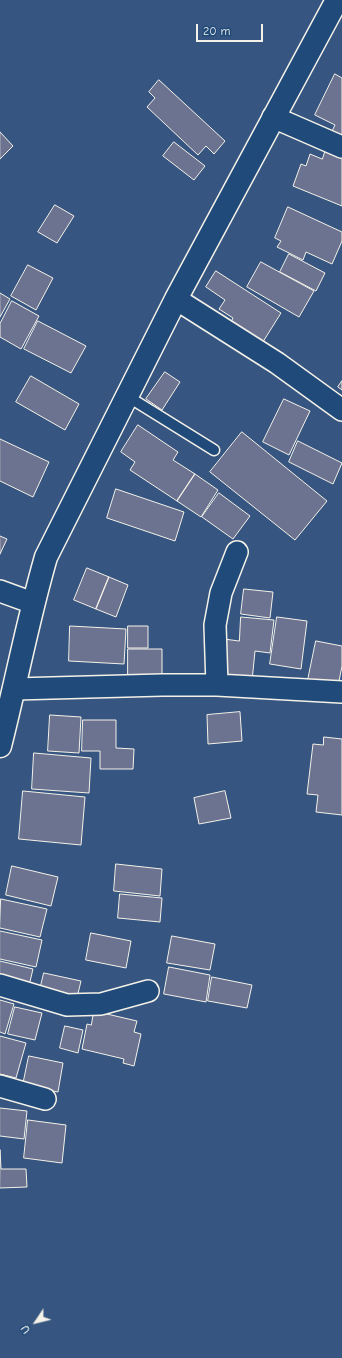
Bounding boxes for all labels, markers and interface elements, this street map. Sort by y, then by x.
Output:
scale bar [198,16,265,42]
text: 20 m [203,24,231,38]
north arrow [16,1302,56,1342]
text: U [18,1322,33,1336]

